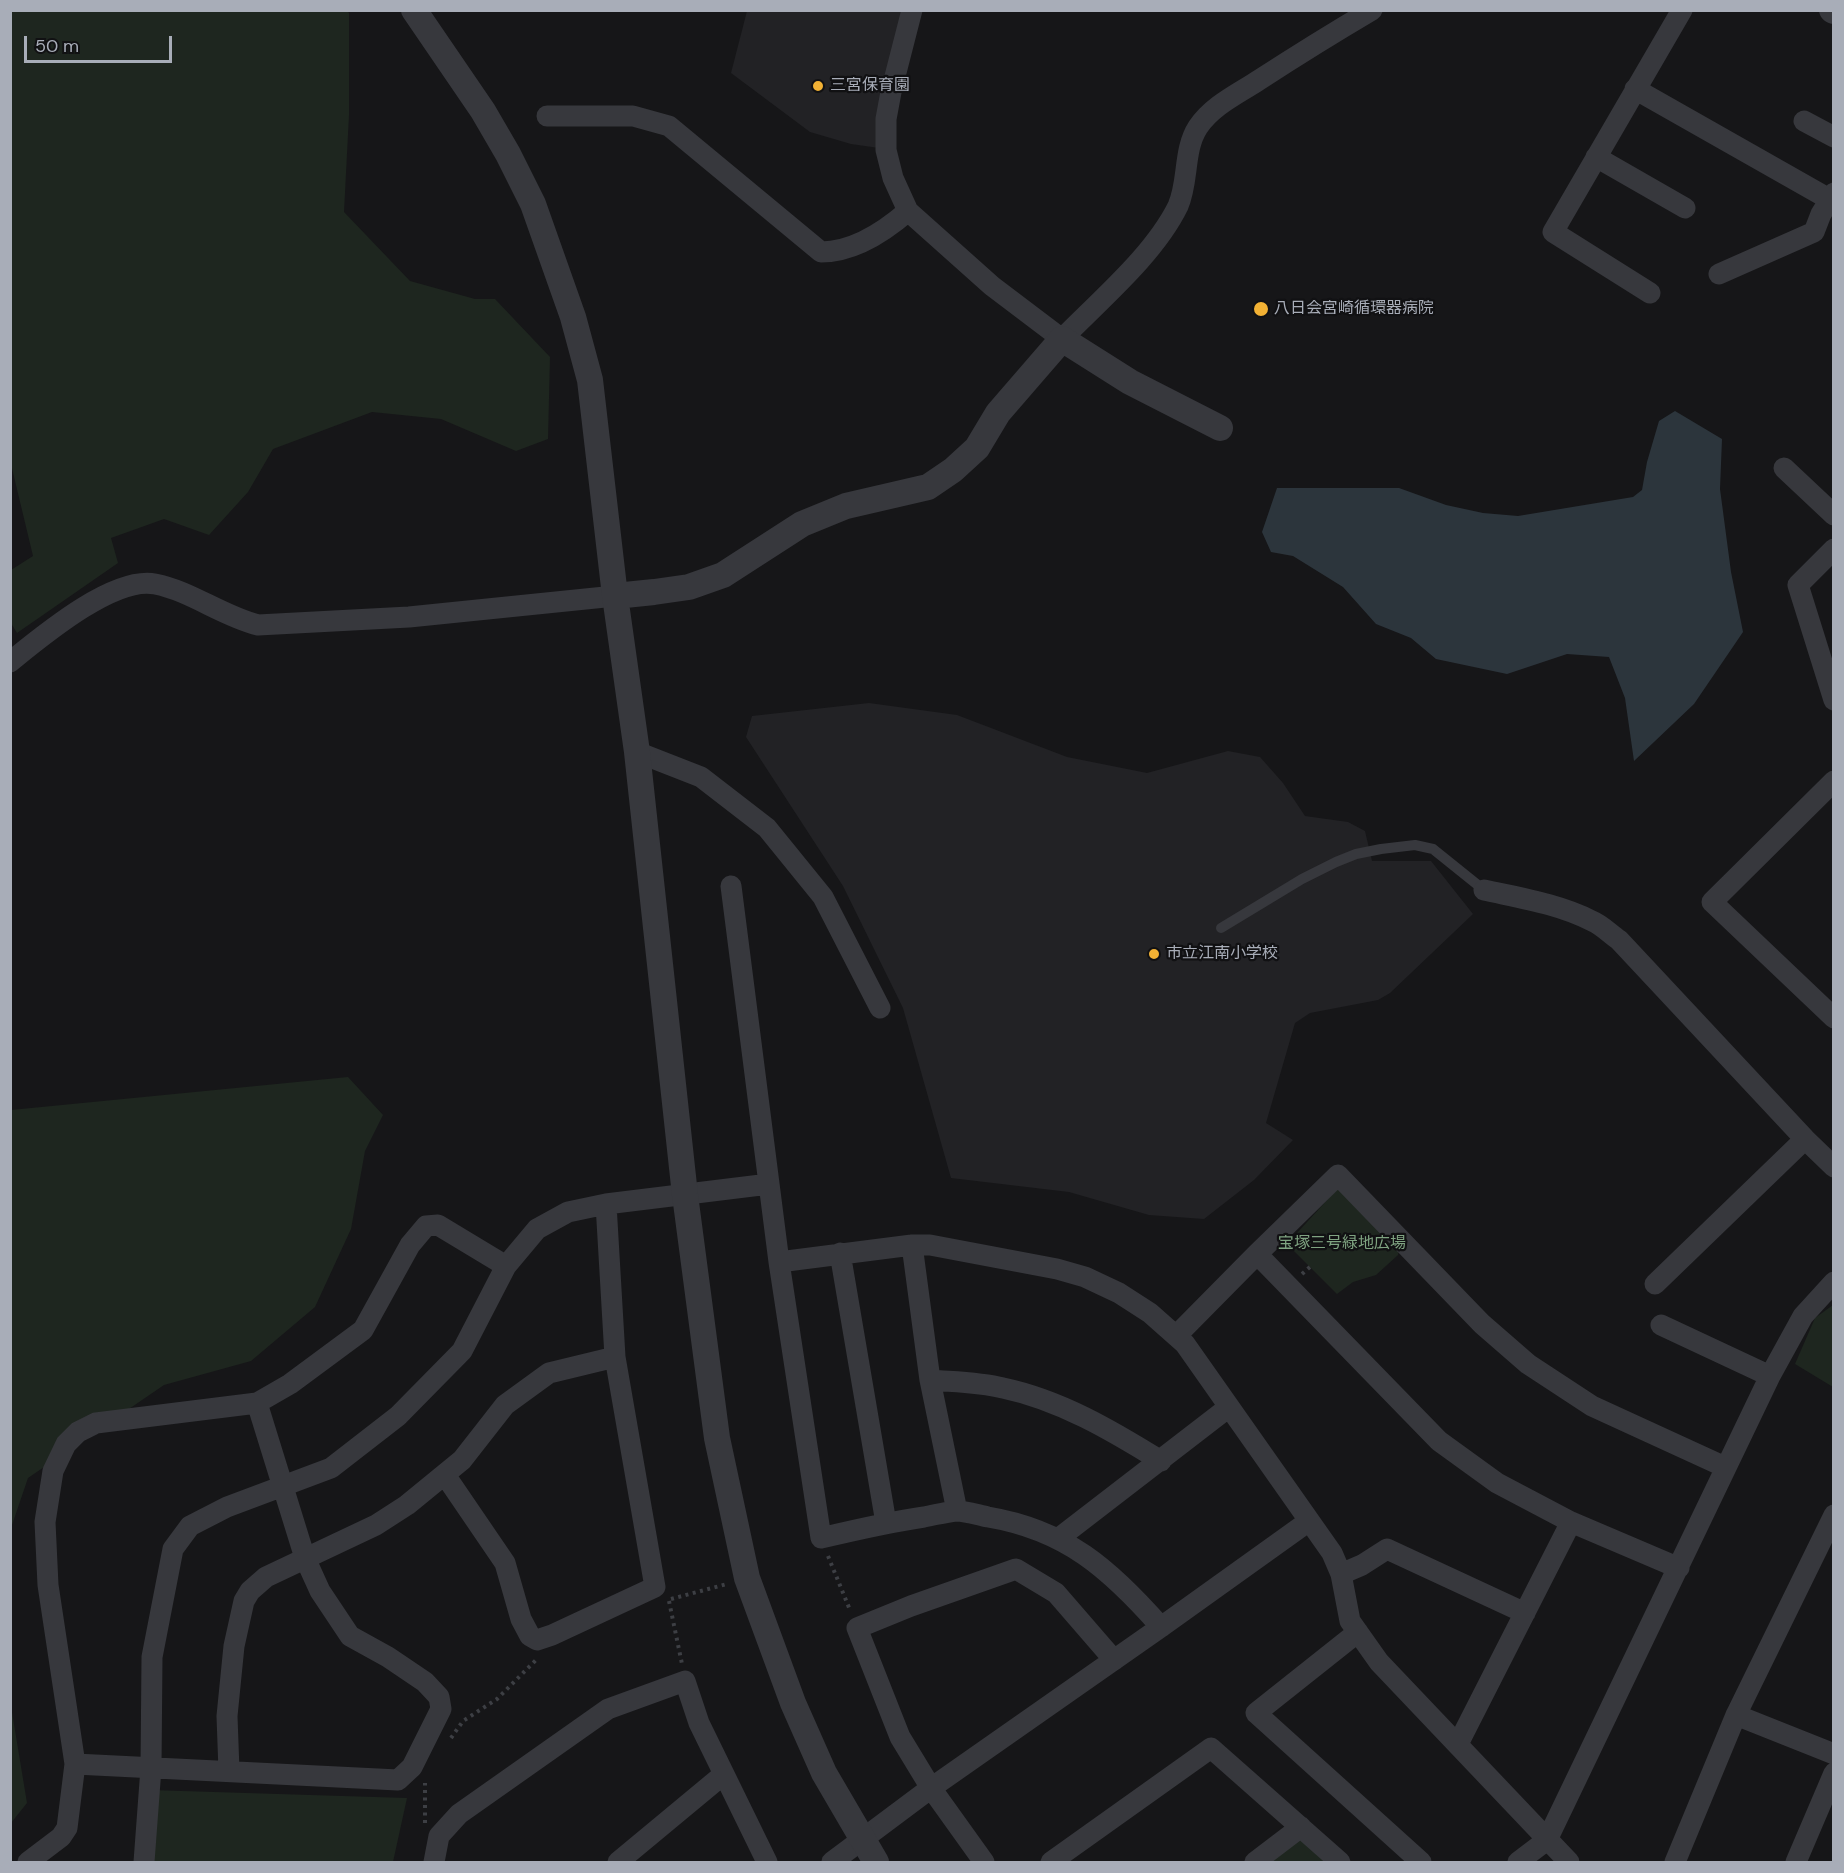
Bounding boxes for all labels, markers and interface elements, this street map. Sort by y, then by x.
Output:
scale bar [27,24,176,62]
text: 50 m [35,34,79,58]
place label: 三宮保育園 [830,76,910,96]
marker: 三宮保育園 [811,79,825,93]
place label: 八日会宮崎循環器病院 [1274,299,1434,319]
marker: 八日会宮崎循環器病院 [1252,300,1270,318]
place label: 市立江南小学校 [1166,944,1278,964]
marker: 市立江南小学校 [1147,947,1161,961]
park label: 宝塚三号緑地広場 [1278,1234,1406,1254]

